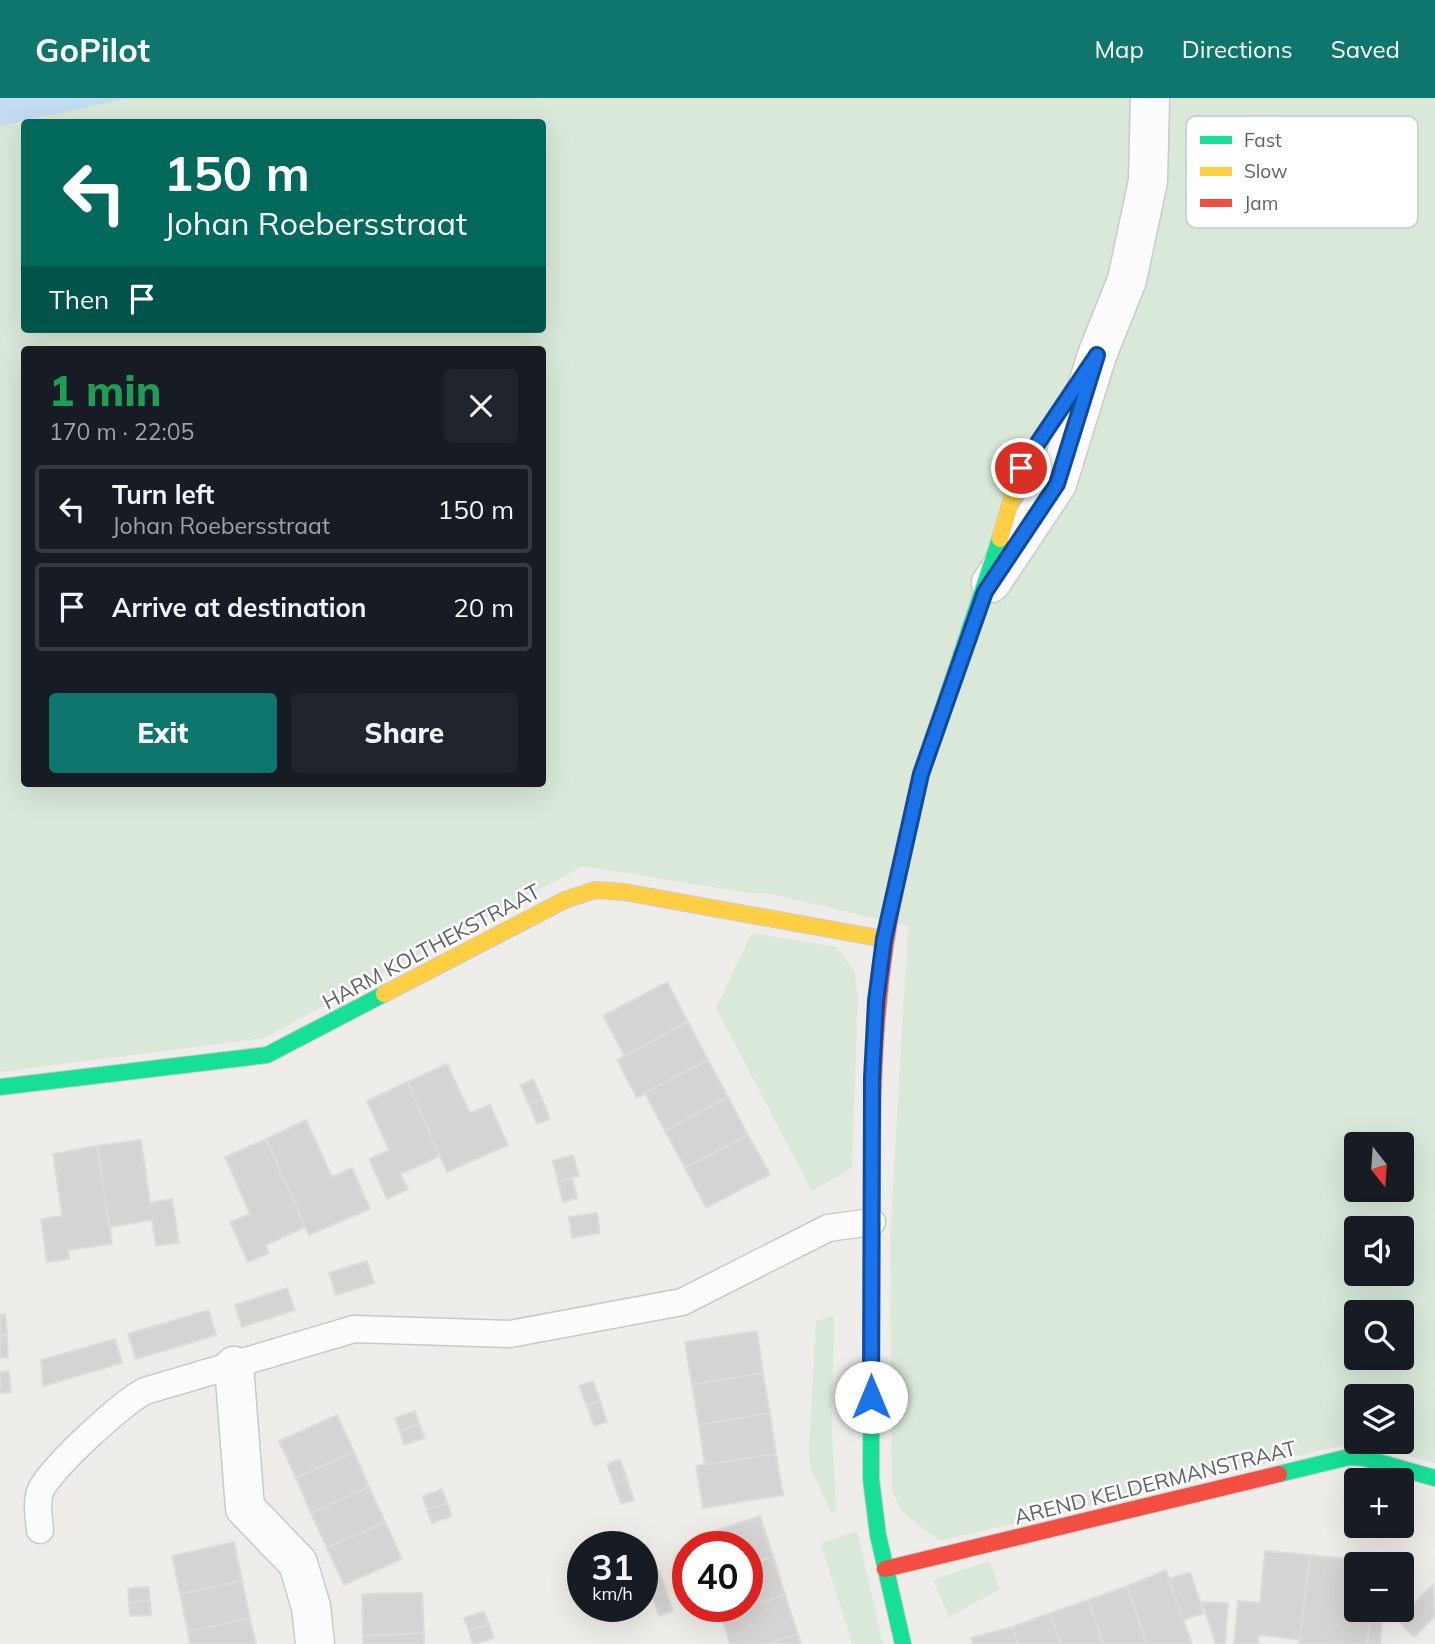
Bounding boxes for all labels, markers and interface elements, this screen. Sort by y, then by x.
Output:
text: GoPilot [35,29,150,70]
text: Map [1094,34,1144,64]
text: Directions [1182,34,1293,64]
text: Saved [1331,34,1400,64]
legend [1186,116,1418,228]
text: Fast [1244,128,1282,152]
text: 150 m [164,142,310,203]
icon: left [49,147,140,238]
text: Slow [1244,159,1288,183]
text: Jam [1244,191,1278,215]
text: Johan Roebersstraat [164,203,467,243]
icon: arrive [123,280,161,318]
text: Then [49,283,109,316]
text: 1 min [49,364,162,417]
button: close [444,369,518,443]
text: 170 m · 22:05 [49,417,194,446]
pin [991,438,1051,498]
icon: arrive [1002,449,1040,487]
text: Turn left [112,478,214,511]
icon: left [53,490,91,528]
text: 150 m [438,493,514,526]
text: Johan Roebersstraat [112,511,330,540]
icon: arrive [53,588,91,626]
text: Arrive at destination [112,591,367,624]
text: 20 m [453,591,514,624]
button: Exit [49,693,277,773]
button: Share [291,693,518,773]
street label: HARM KOLTHEKSTRAAT [318,877,545,1014]
north arrow [1344,1132,1414,1202]
map controls [1344,1132,1414,1622]
button: sound [1344,1216,1414,1286]
button: search [1344,1300,1414,1370]
position arrow [834,1360,908,1434]
button: layers [1344,1384,1414,1454]
street label: AREND KELDERMANSTRAAT [1011,1434,1299,1530]
button: + [1344,1468,1414,1538]
speed limit sign: 40 [672,1531,763,1622]
text: 31 [591,1545,634,1589]
button: − [1344,1552,1414,1622]
text: km/h [592,1582,633,1605]

